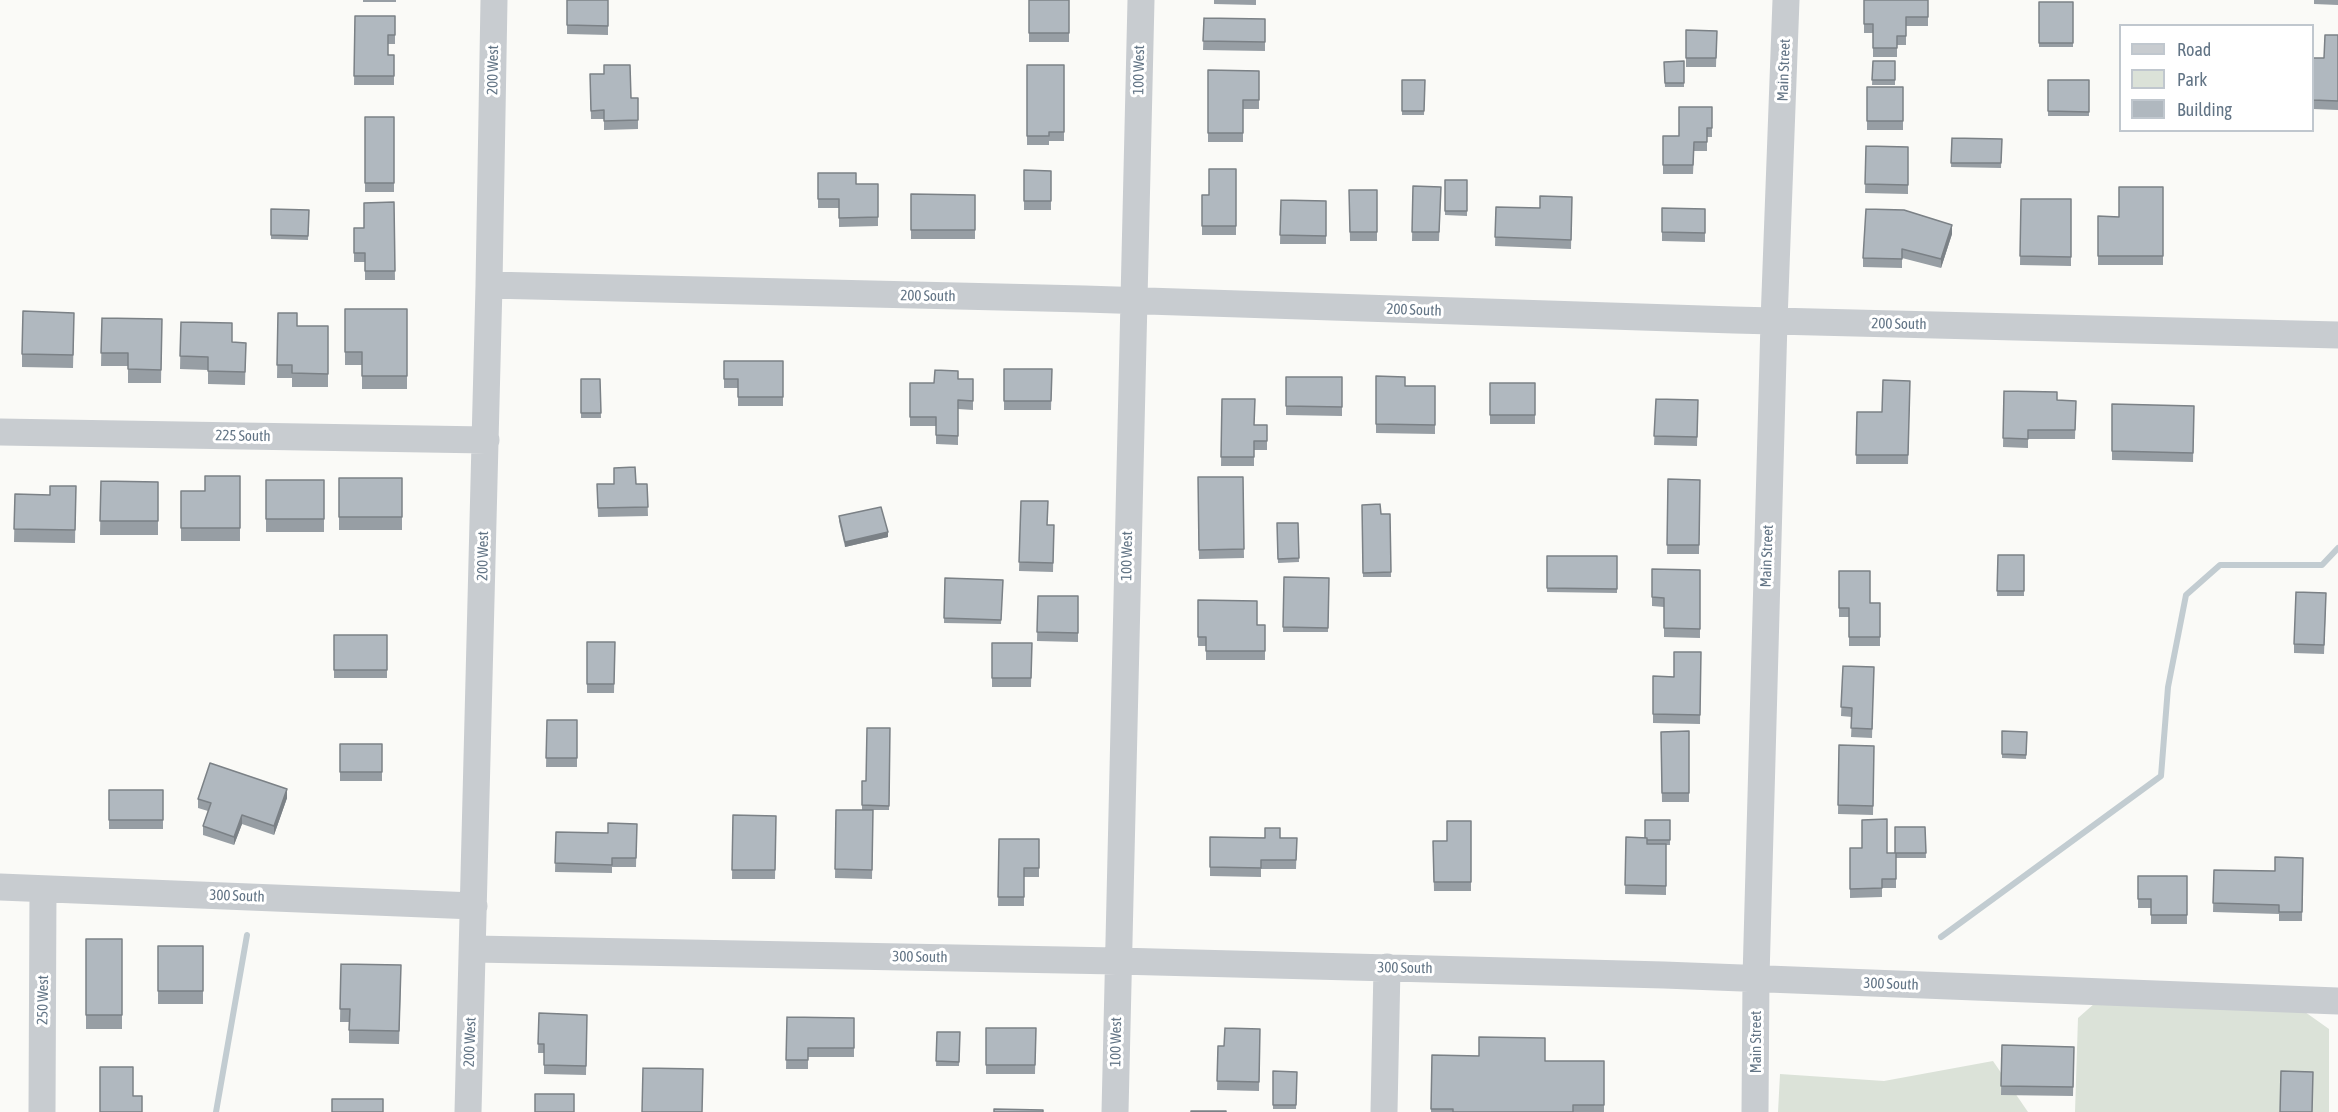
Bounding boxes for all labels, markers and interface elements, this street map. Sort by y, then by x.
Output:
legend [2119,24,2314,132]
street label: Main Street [1774,38,1794,102]
text: Road [2177,39,2211,60]
street label: 200 West [484,45,502,95]
street label: 100 West [1130,45,1148,95]
text: Park [2177,69,2207,90]
text: Building [2177,99,2232,120]
street label: 200 South [900,287,956,305]
street label: 200 South [1386,300,1442,320]
street label: 200 South [1871,315,1927,333]
street label: 225 South [215,427,271,445]
street label: Main Street [1757,524,1777,588]
street label: 200 West [474,531,492,581]
street label: 100 West [1118,531,1136,581]
street label: 300 South [209,886,265,906]
street label: 300 South [892,948,948,966]
street label: 300 South [1377,959,1433,977]
street label: 300 South [1863,974,1919,994]
street label: 250 West [34,975,52,1025]
street label: Main Street [1747,1011,1765,1073]
street label: 200 West [460,1017,480,1067]
street label: 100 West [1107,1017,1125,1067]

